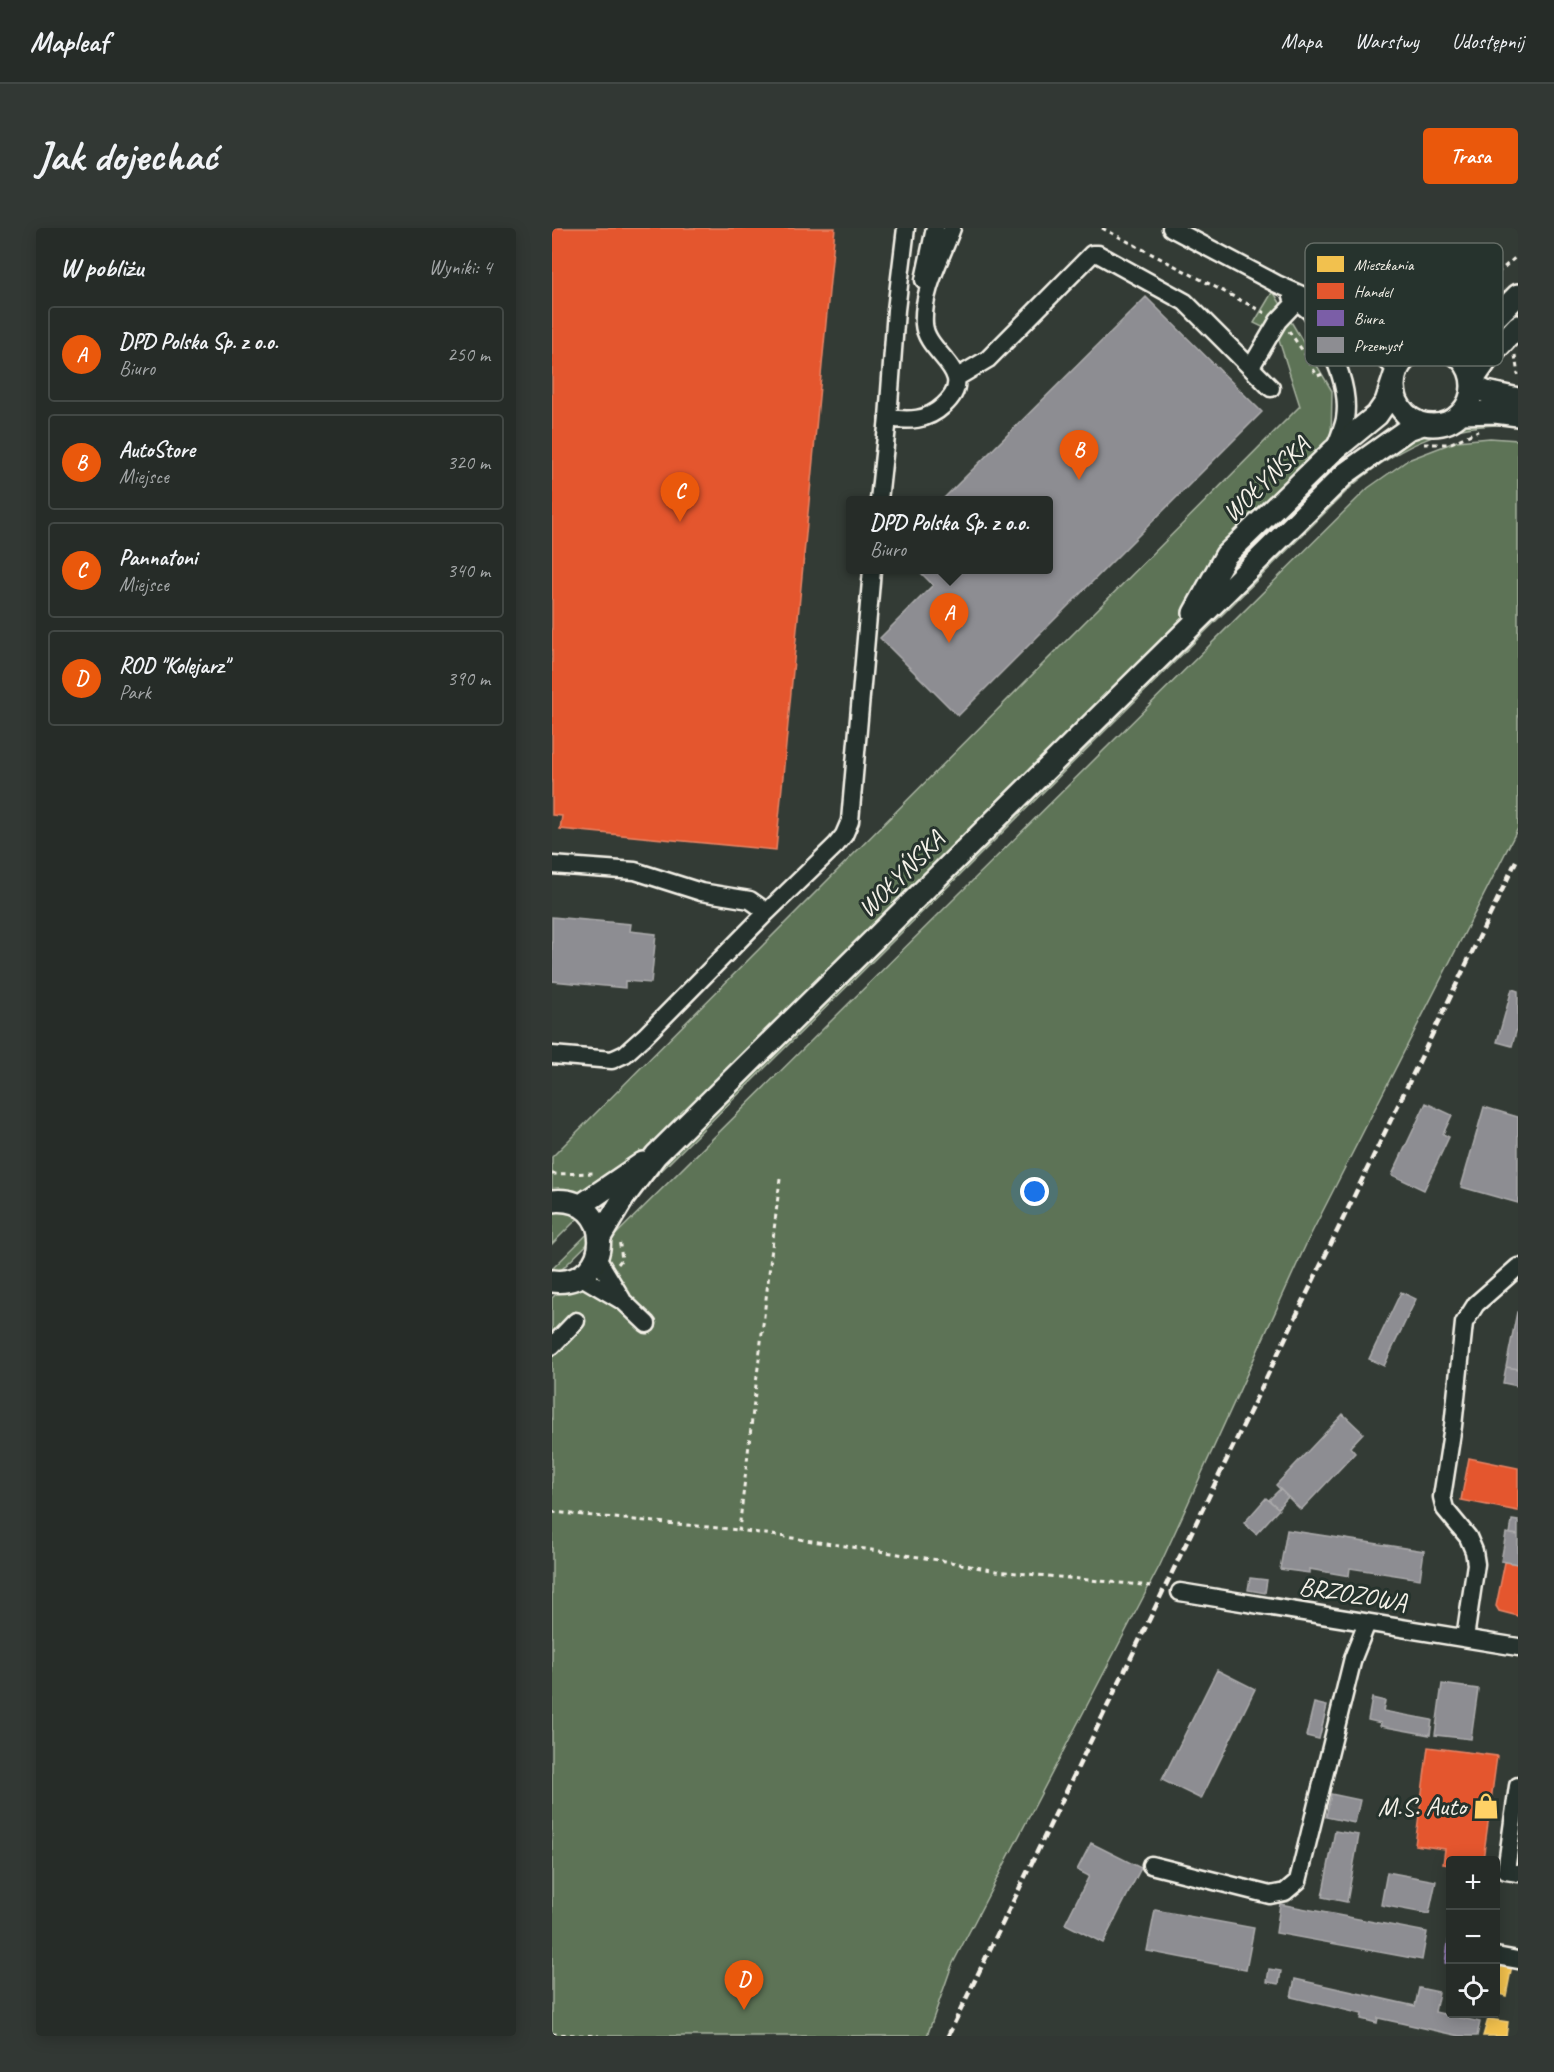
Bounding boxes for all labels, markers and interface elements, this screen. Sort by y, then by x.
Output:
text: Mapleaf [30,24,108,59]
text: Mapa [1281,28,1322,54]
text: Warstwy [1355,28,1419,54]
text: Udostępnij [1452,28,1524,54]
button: Trasa [1423,128,1518,184]
text: Jak dojechać [36,130,217,183]
legend [1305,243,1503,366]
text: W pobliżu [60,251,143,284]
text: Wyniki: 4 [429,255,492,280]
text: Mieszkania [1354,255,1415,275]
text: Handel [1354,282,1395,302]
text: Biura [1354,309,1385,329]
text: DPD Polska Sp. z o.o. [119,328,278,356]
text: Przemysł [1354,336,1404,356]
text: A [76,342,87,367]
text: 250 m [447,342,490,367]
text: Biuro [119,356,155,381]
street label: WOŁYŃSKA [1215,428,1318,529]
pin: B [1060,430,1098,480]
text: AutoStore [119,436,195,464]
text: B [76,450,87,475]
text: 320 m [447,450,490,475]
text: Miejsce [119,464,169,489]
pin: C [660,472,700,522]
popup [846,496,1053,574]
text: DPD Polska Sp. z o.o. [870,509,1029,537]
text: Biuro [870,537,906,562]
text: Pannatoni [119,544,197,572]
text: C [77,558,86,583]
text: 340 m [447,558,490,583]
text: Miejsce [119,572,169,597]
pin: A [930,594,968,643]
text: ROD "Kolejarz" [119,652,229,680]
text: D [76,666,87,691]
text: 390 m [447,666,490,691]
text: Park [119,680,151,705]
street label: WOŁYŃSKA [851,822,953,924]
your location [1020,1177,1049,1206]
street label: BRZOZOWA [1297,1569,1410,1619]
place label: M.S. Auto [1378,1790,1469,1823]
shop icon: M.S. Auto [1471,1791,1501,1821]
map controls [1446,1856,1500,2018]
button: + [1446,1856,1500,1910]
button: − [1446,1910,1500,1964]
pin: D [724,1960,764,2010]
button: locate [1446,1964,1500,2018]

